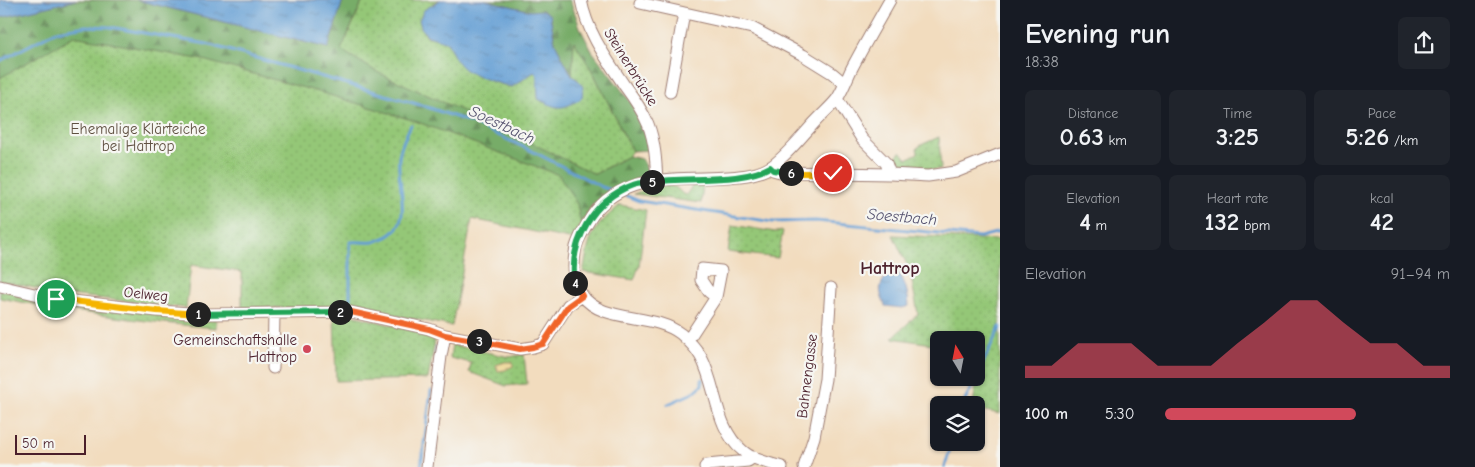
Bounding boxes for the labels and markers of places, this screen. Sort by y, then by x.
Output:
pin [812,152,854,194]
pin: 6 [778,160,804,186]
pin: 5 [640,170,664,194]
pin: 4 [562,270,588,296]
pin [35,278,77,320]
pin: 2 [328,300,352,324]
pin: 1 [186,302,210,326]
pin: 3 [466,328,492,354]
place label: Gemeinschaftshalle Hattrop [173,331,297,366]
marker: Gemeinschaftshalle Hattrop [301,343,313,355]

